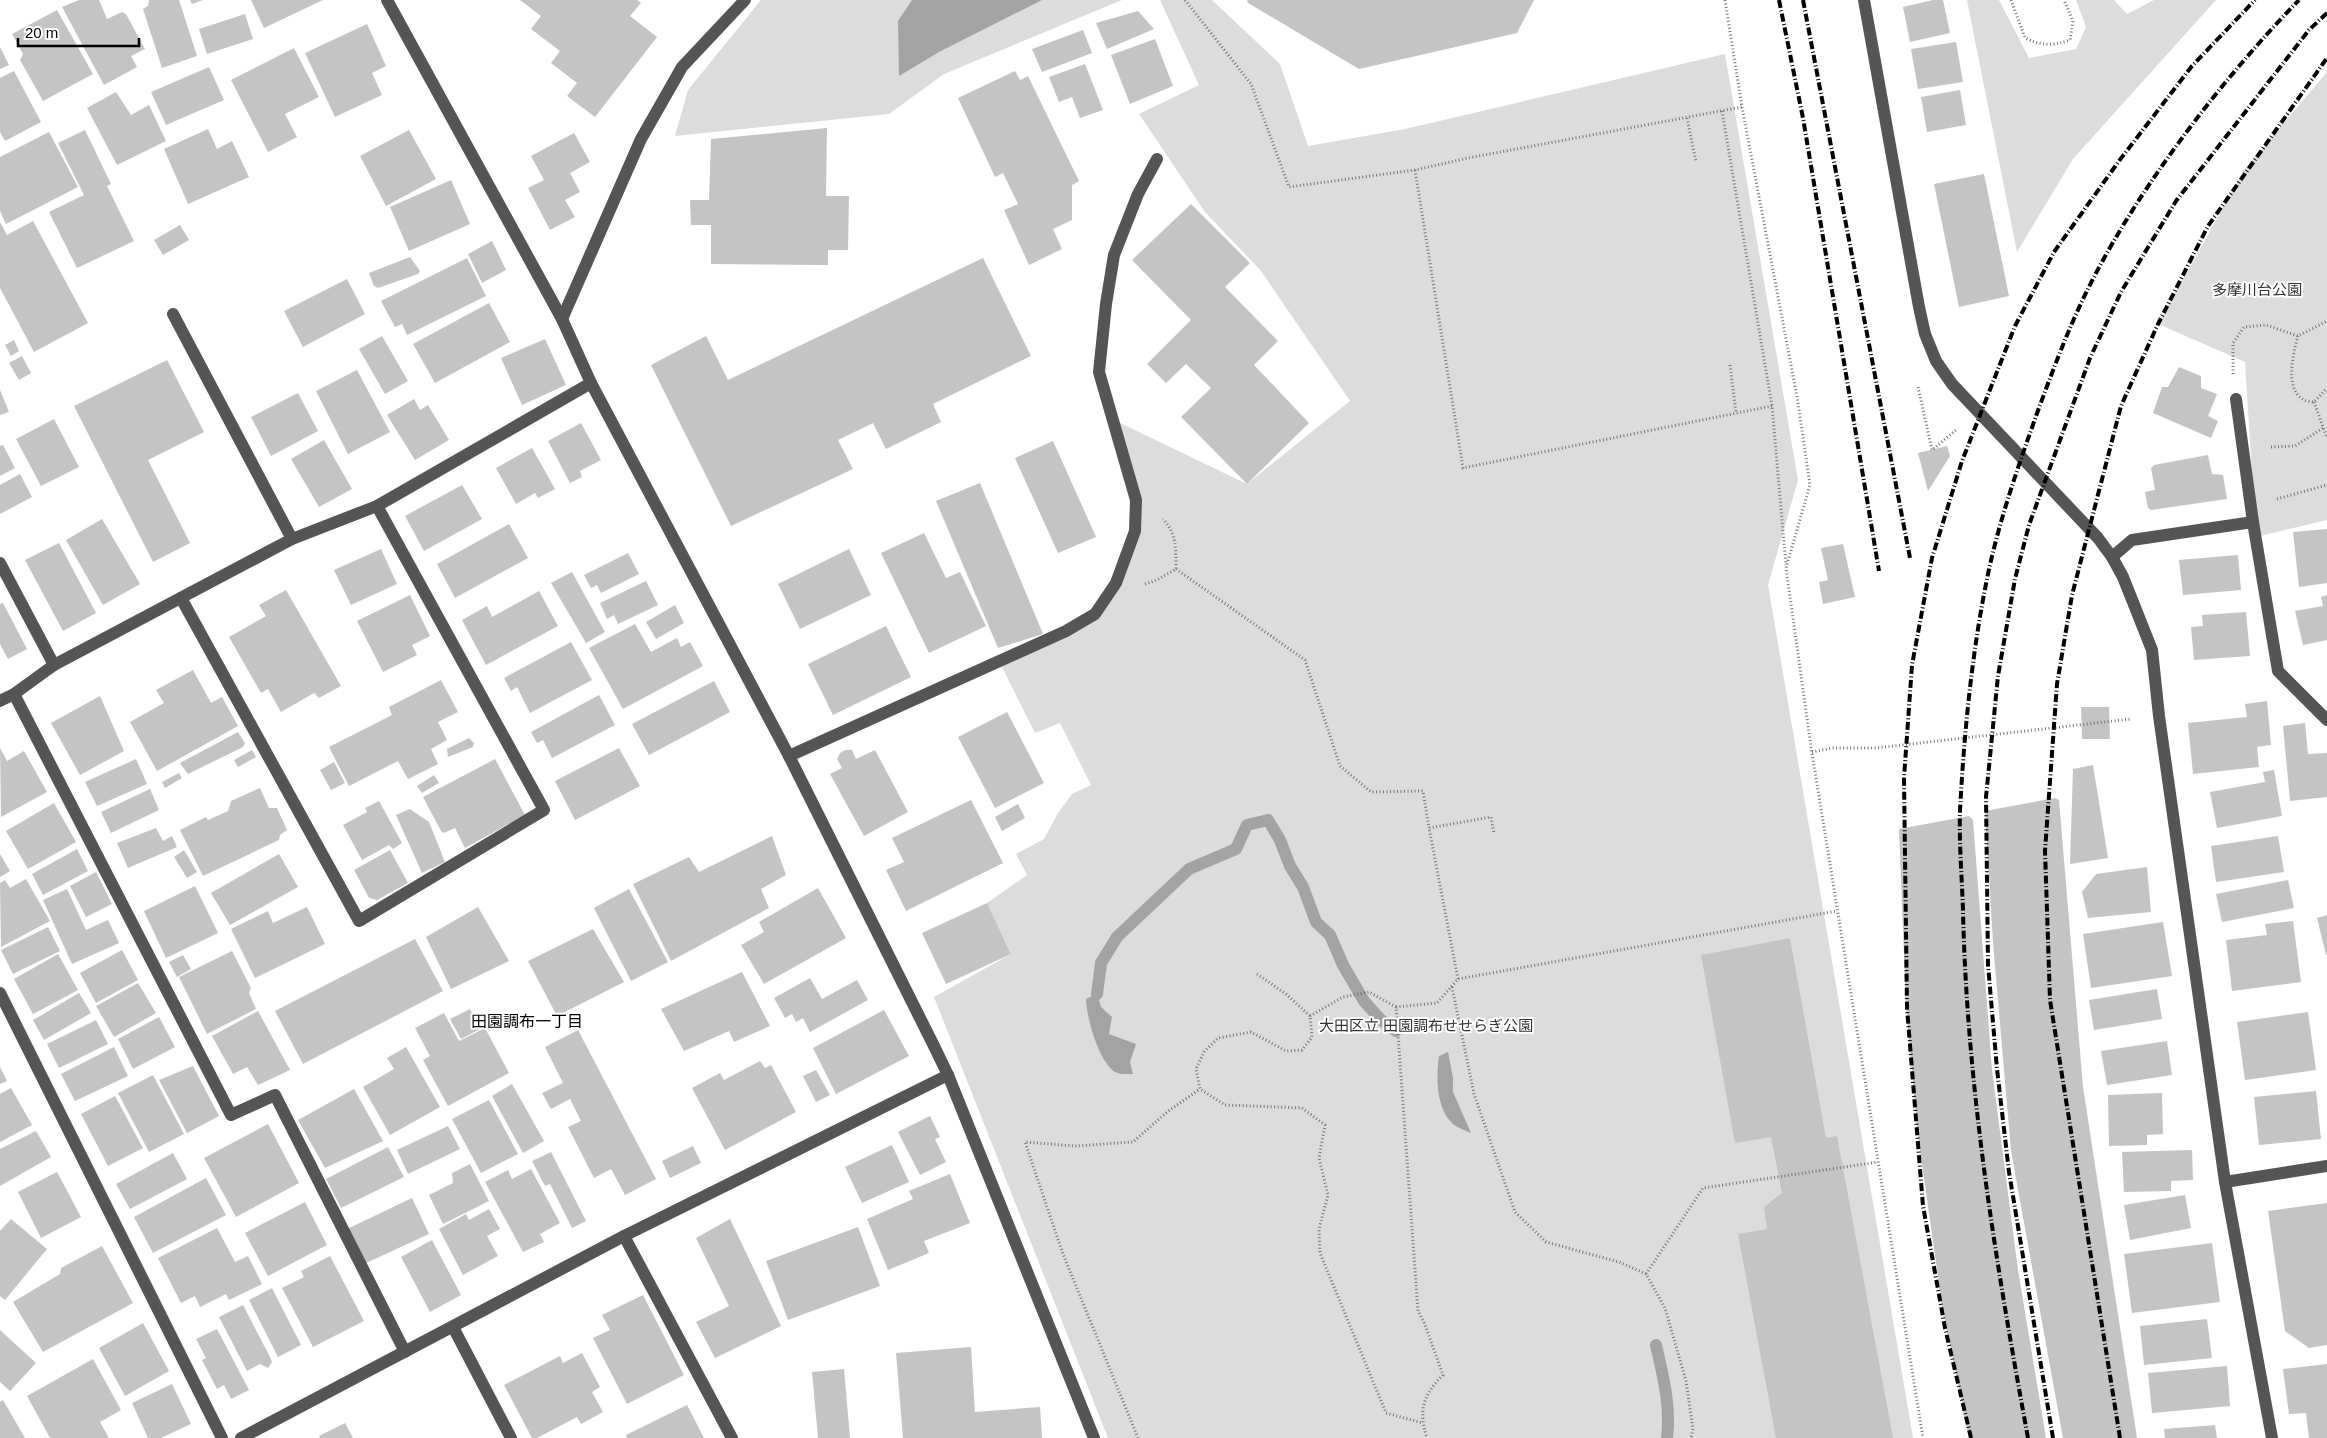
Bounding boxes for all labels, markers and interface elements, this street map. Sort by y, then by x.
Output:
scale bar [18,15,139,47]
text: 20 m [25,24,58,41]
park label: 多摩川台公園 [2212,281,2302,298]
district label: 田園調布一丁目 [471,1013,583,1030]
park label: 大田区立 田園調布せせらぎ公園 [1319,1017,1533,1034]

